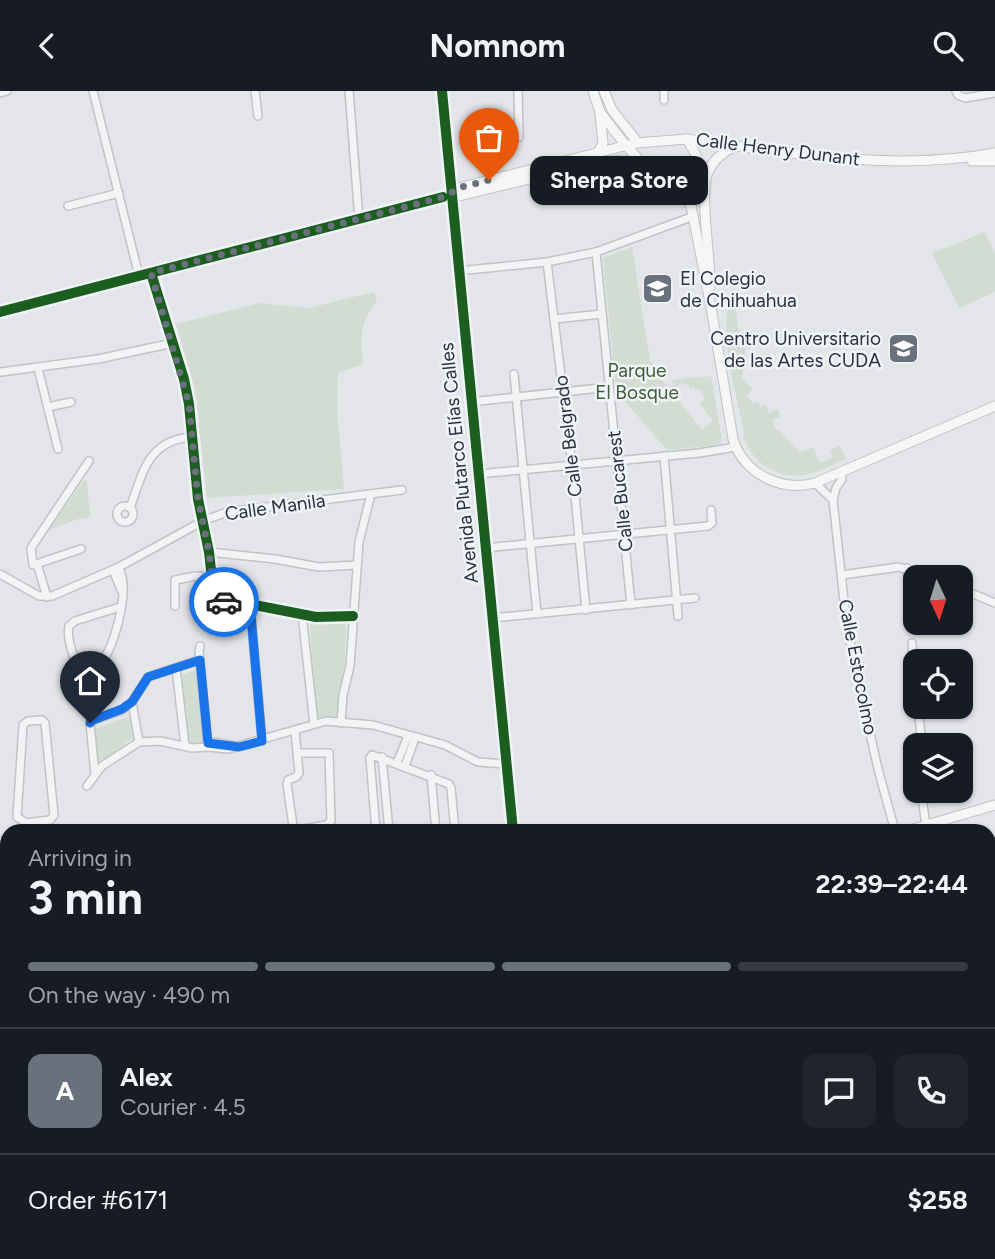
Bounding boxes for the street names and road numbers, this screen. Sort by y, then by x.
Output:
street label: Calle Henry Dunant [695,128,861,170]
street label: Avenida Plutarco Elías Calles [435,341,483,585]
street label: Calle Belgrado [549,374,587,498]
street label: Calle Bucarest [602,429,638,553]
street label: Calle Manila [223,489,327,525]
street label: Calle Estocolmo [834,597,882,737]

